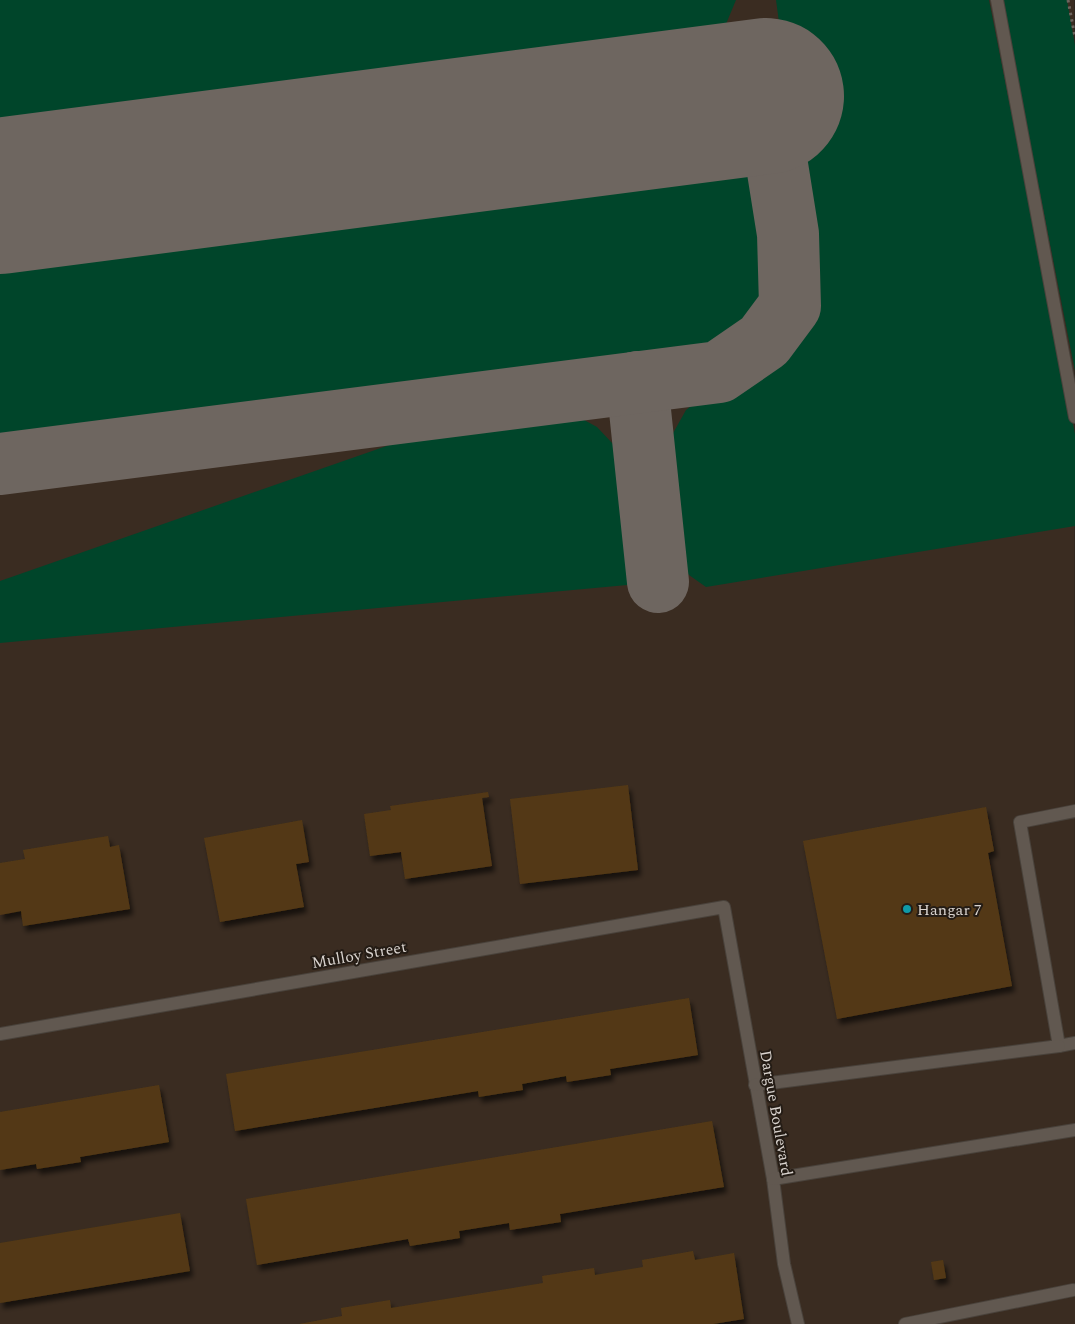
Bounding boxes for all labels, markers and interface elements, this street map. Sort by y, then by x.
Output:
place label: Hangar 7 [917,898,982,922]
marker: Hangar 7 [901,903,913,915]
street label: Mulloy Street [310,935,409,975]
street label: Dargue Boulevard [753,1048,799,1178]

